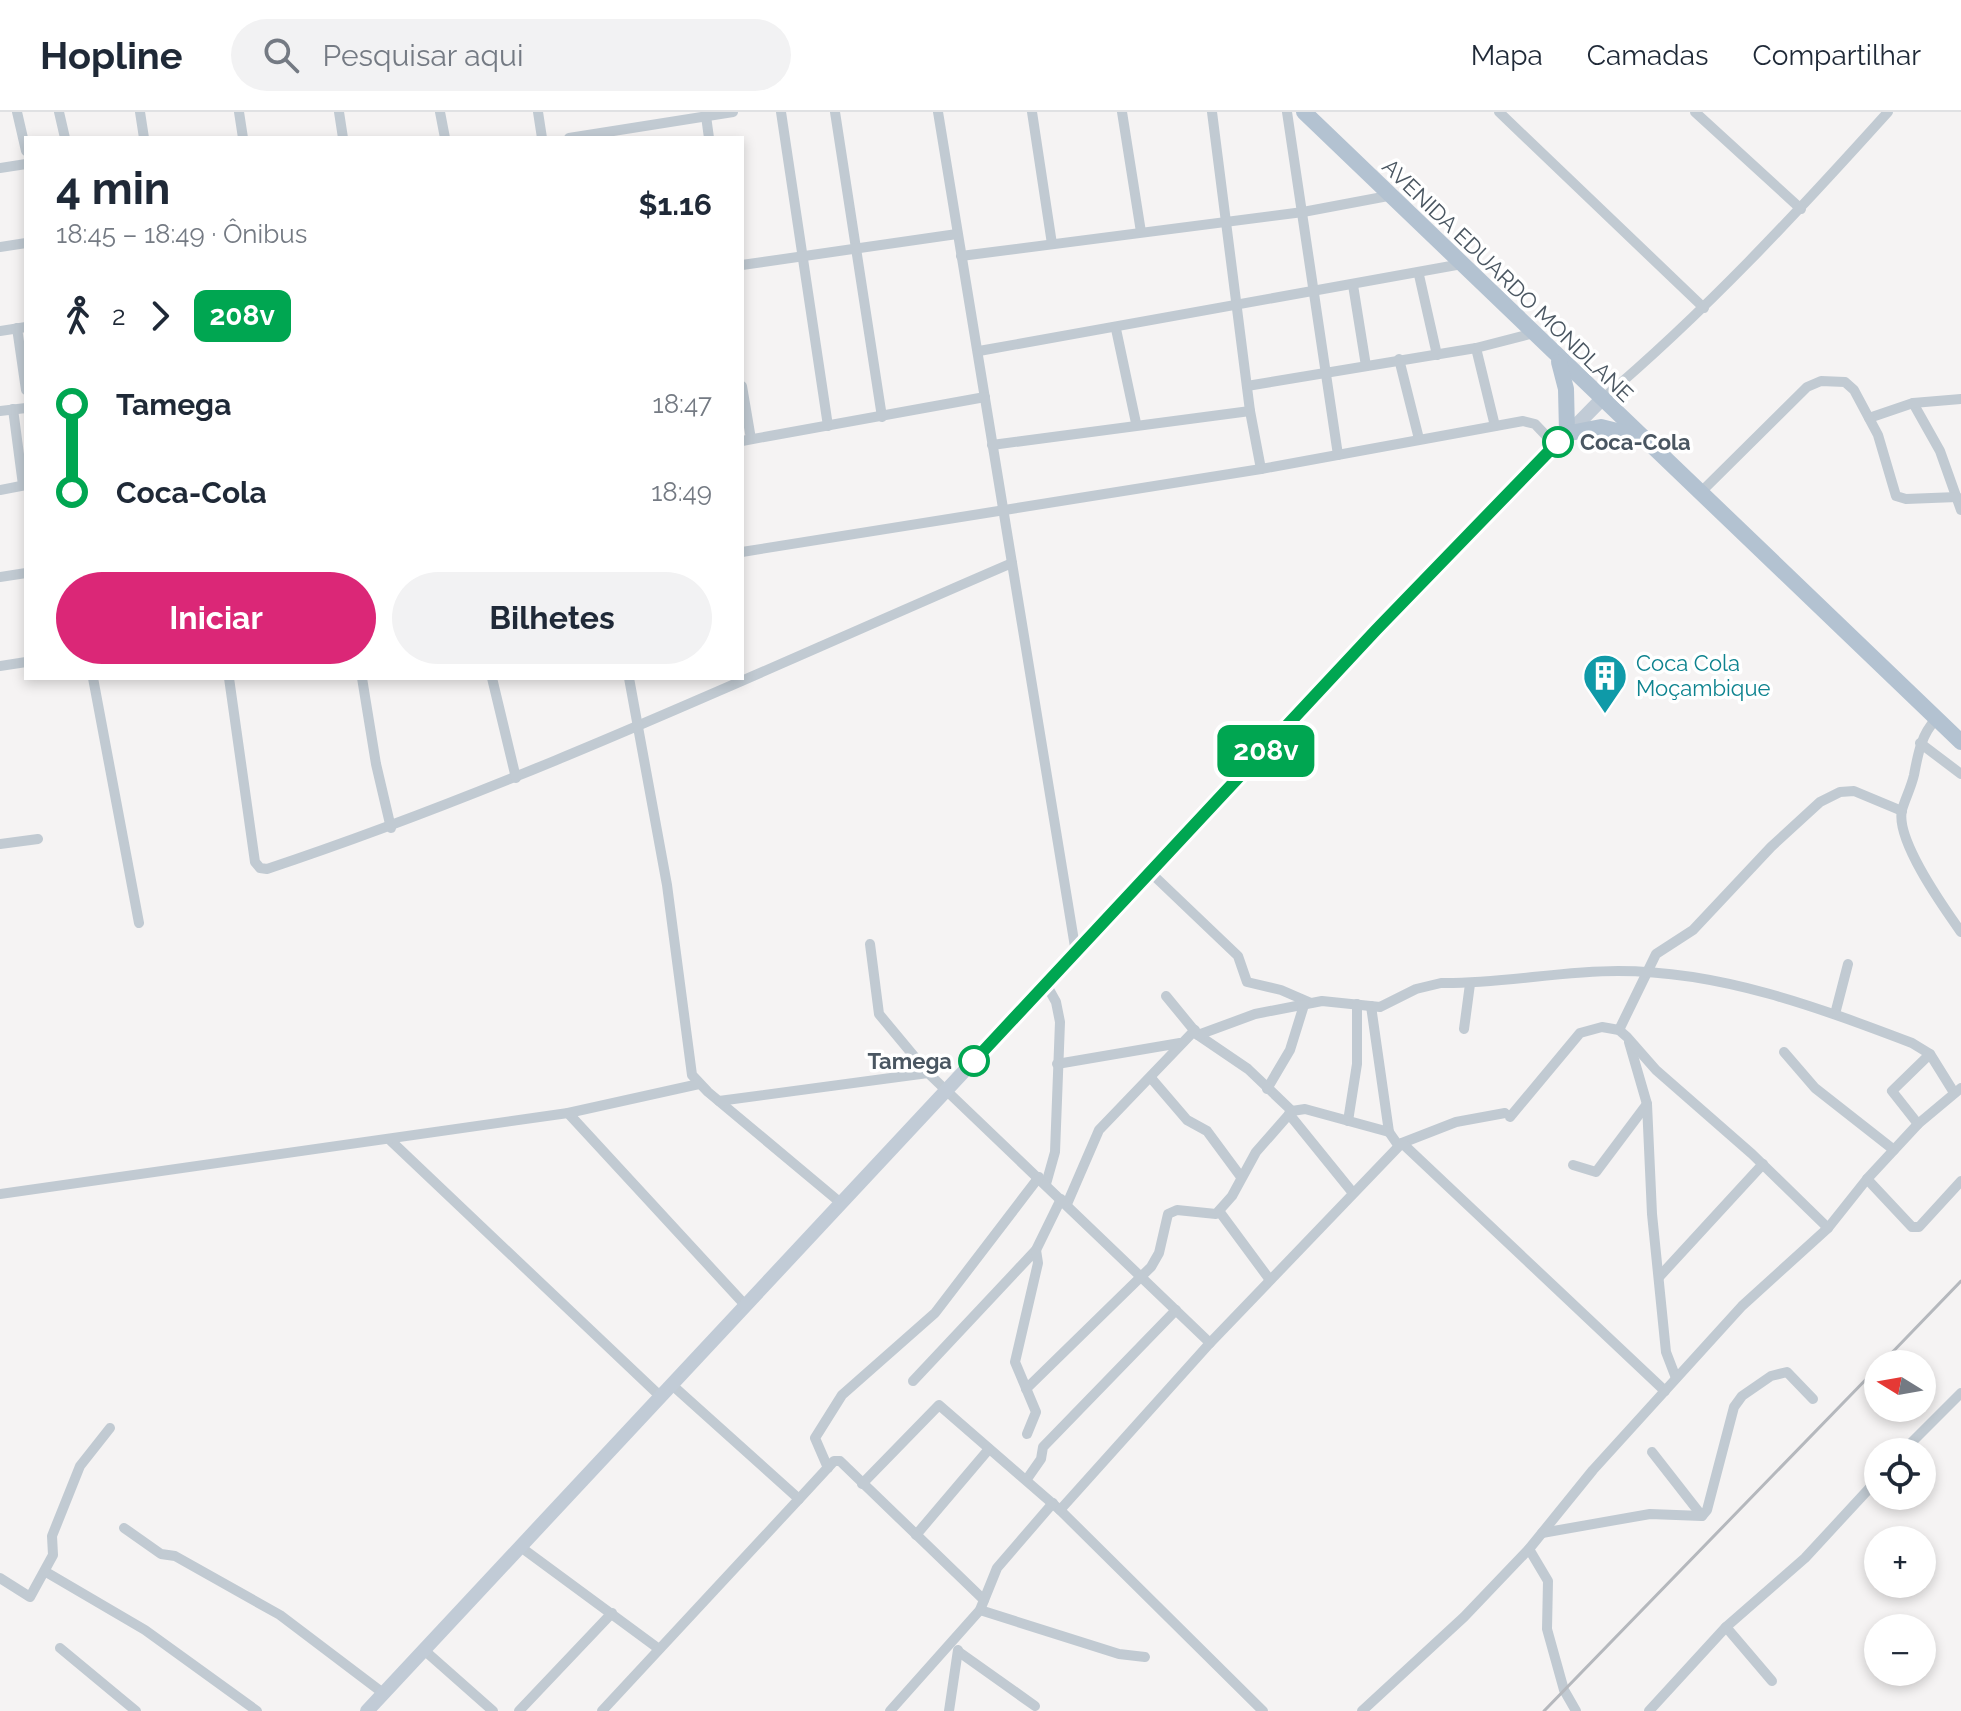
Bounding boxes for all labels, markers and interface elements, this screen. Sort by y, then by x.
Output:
search box [231,19,791,91]
text: Hopline [40,33,183,78]
icon: search [259,33,303,77]
text: Pesquisar aqui [323,38,523,73]
text: Mapa [1471,39,1543,72]
text: Camadas [1587,39,1709,72]
text: Compartilhar [1753,39,1921,72]
street label: AVENIDA EDUARDO MONDLANE [1377,153,1639,407]
text: 4 min [56,163,170,214]
text: $1.16 [638,187,712,222]
text: 18:45 – 18:49 · Ônibus [56,219,307,249]
icon: walk [56,294,100,338]
icon: forward [138,294,182,338]
text: 208v [210,299,275,332]
text: 2 [112,301,126,331]
text: Tamega [116,387,231,422]
text: 18:47 [653,389,712,419]
marker: Coca-Cola [1543,427,1573,457]
place label: Coca-Cola [1580,429,1691,455]
text: Coca-Cola [116,475,267,510]
text: 18:49 [651,477,712,507]
button: Iniciar [56,572,376,664]
button: Bilhetes [392,572,712,664]
place label: Coca Cola Moçambique [1636,650,1770,701]
building icon: Coca Cola Moçambique [1581,652,1629,715]
line badge: 208v [1210,725,1322,777]
text: 208v [1233,734,1299,767]
marker: Tamega [959,1046,989,1076]
place label: Tamega [867,1048,952,1074]
north arrow [1864,1350,1936,1422]
map controls [1864,1350,1936,1686]
button: locate [1864,1438,1936,1510]
button: + [1864,1526,1936,1598]
button: − [1864,1614,1936,1686]

